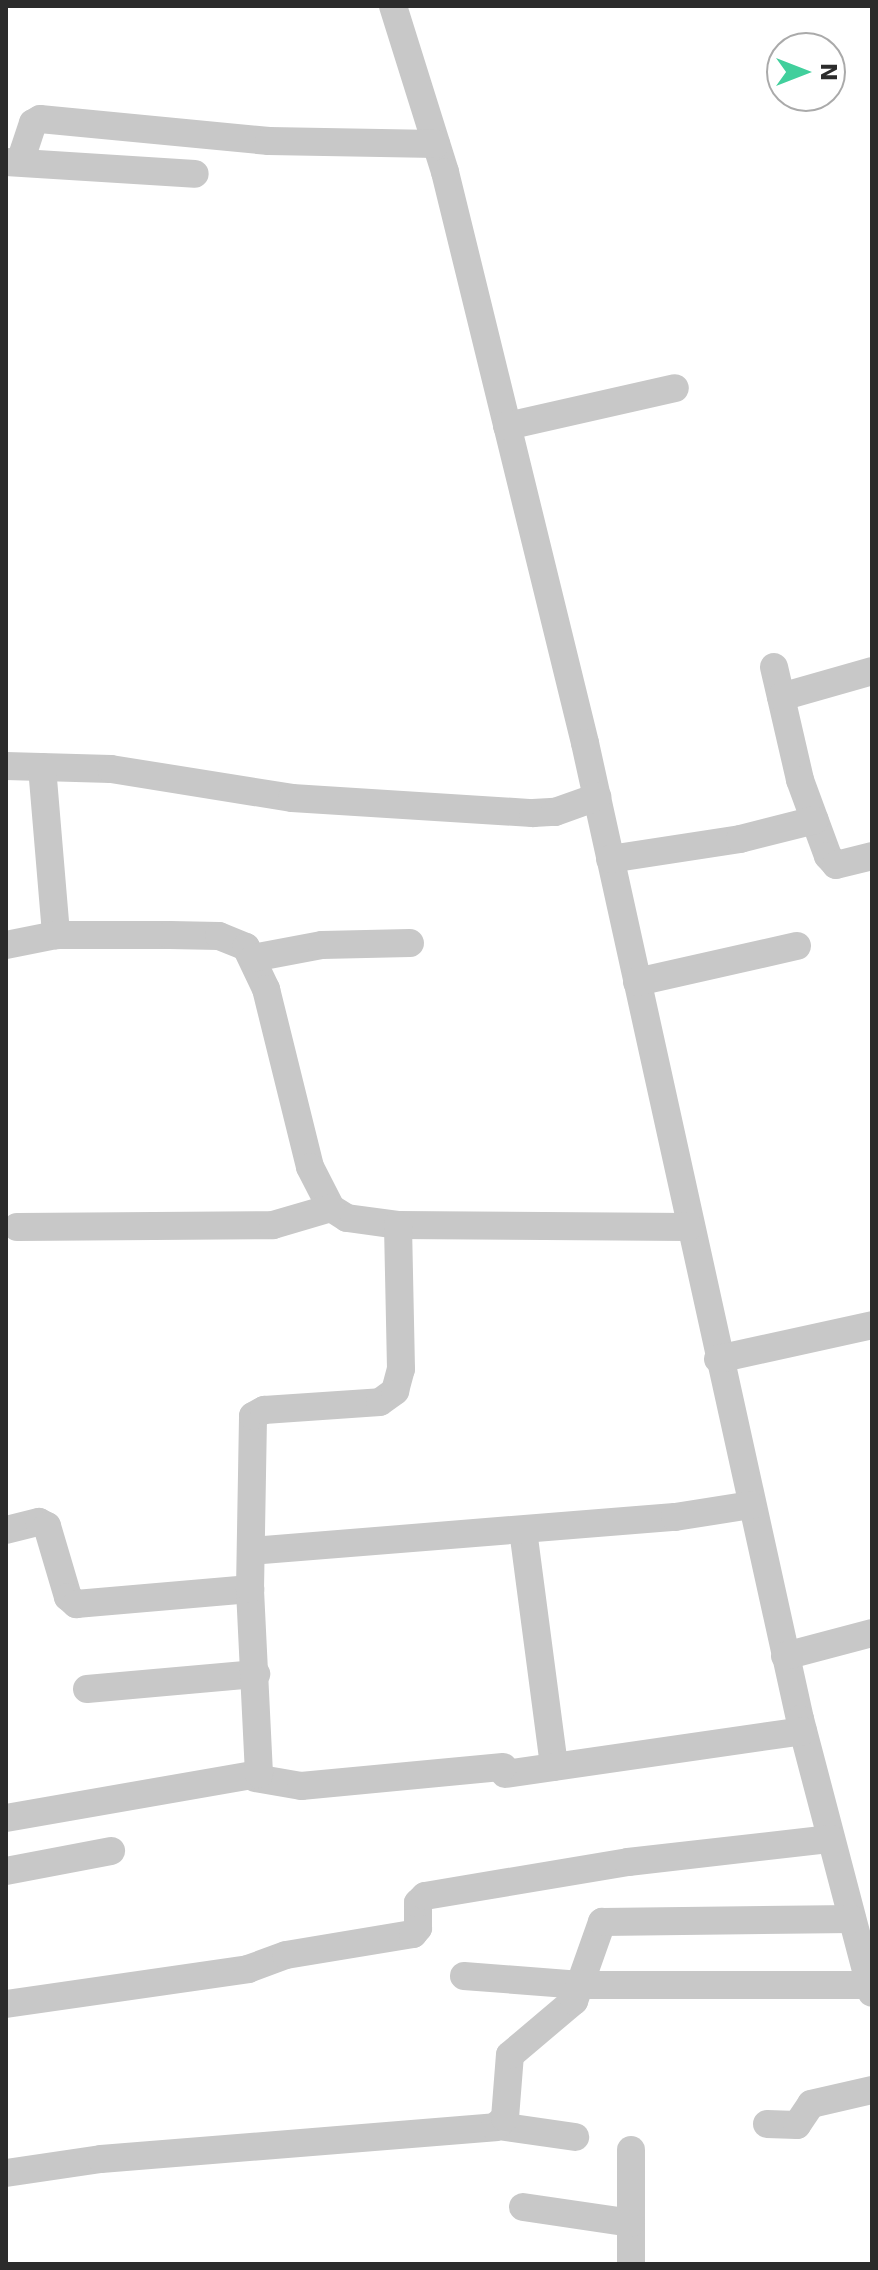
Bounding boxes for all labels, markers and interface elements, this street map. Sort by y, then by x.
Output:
north arrow [766,32,846,112]
text: N [816,63,841,81]

